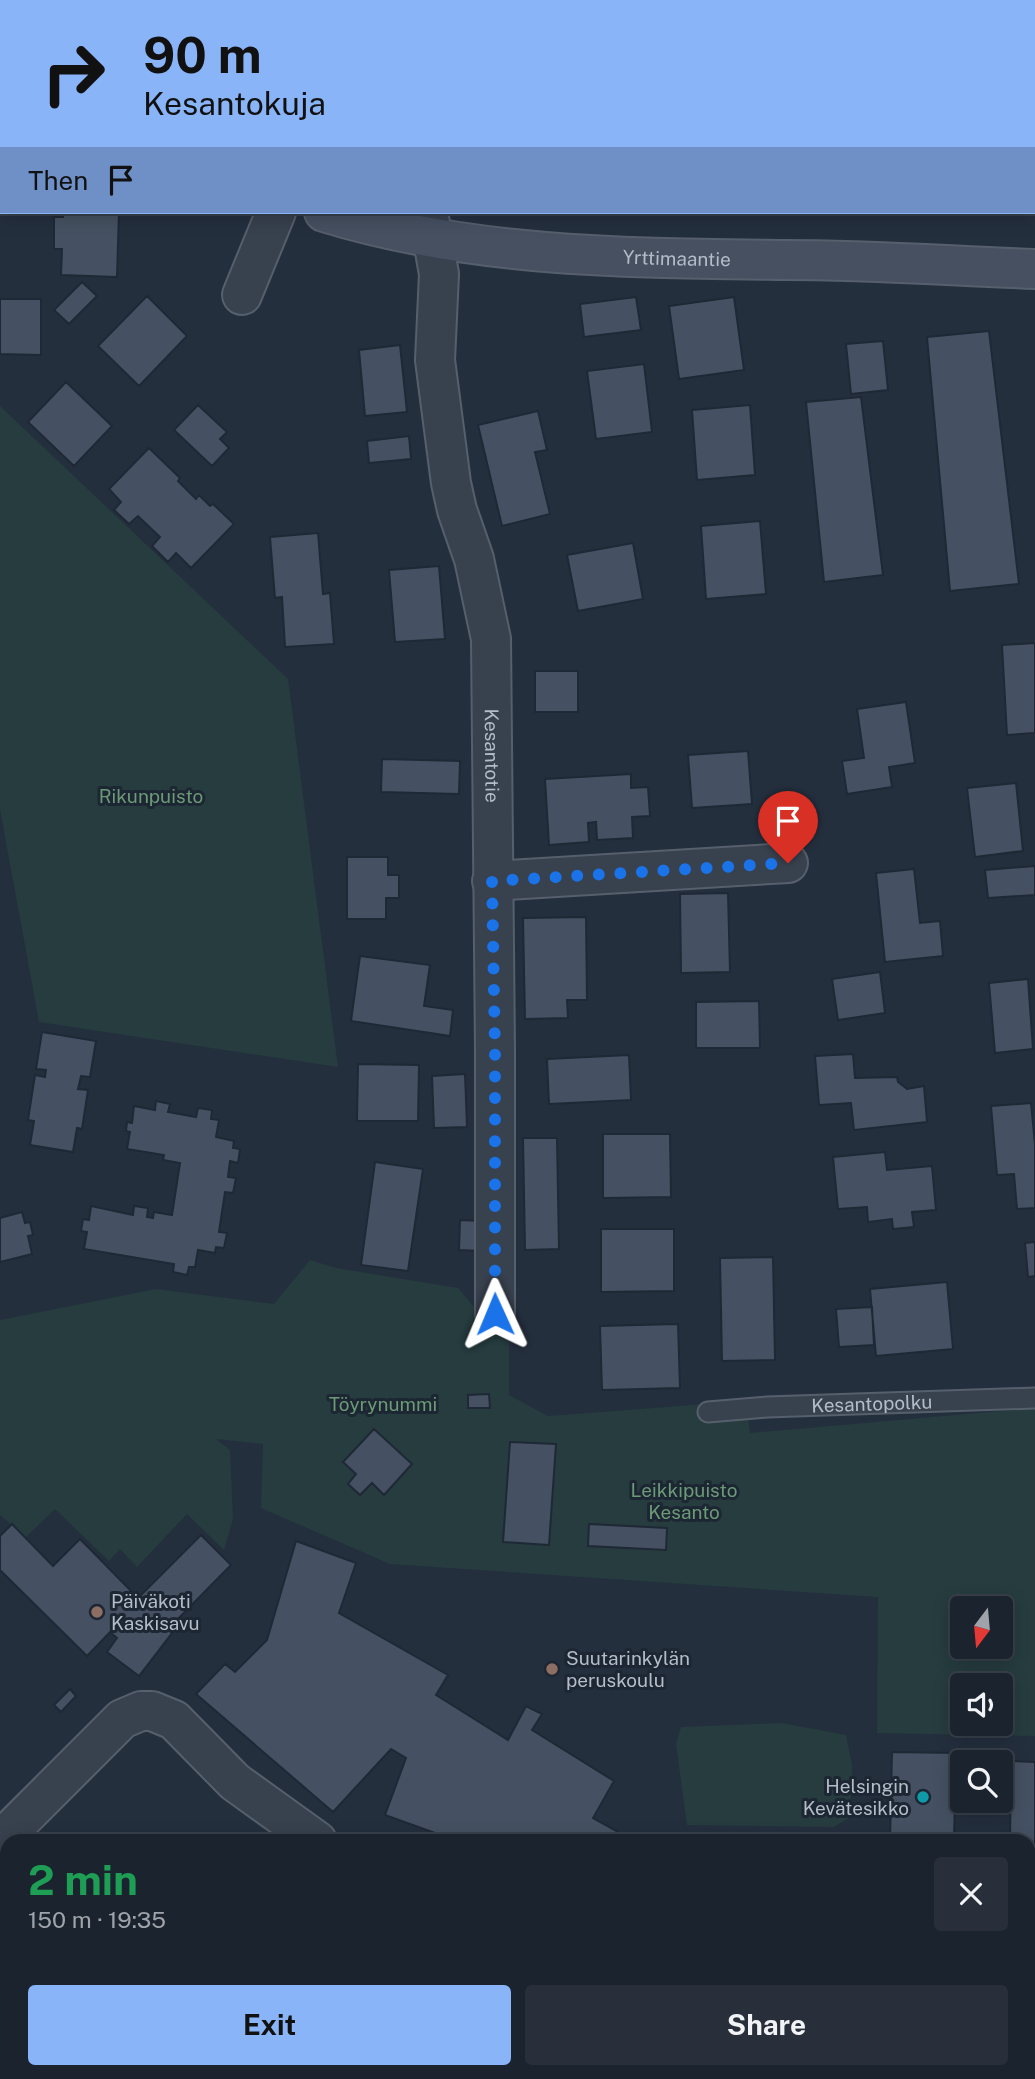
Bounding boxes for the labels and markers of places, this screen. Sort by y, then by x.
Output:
pin [758,791,818,863]
place label: Päiväkoti Kaskisavu [111,1590,200,1634]
marker: Päiväkoti Kaskisavu [89,1604,105,1620]
place label: Suutarinkylän peruskoulu [566,1647,690,1691]
marker: Suutarinkylän peruskoulu [544,1661,560,1677]
place label: Helsingin Kevätesikko [803,1775,909,1819]
marker: Helsingin Kevätesikko [915,1789,931,1805]

